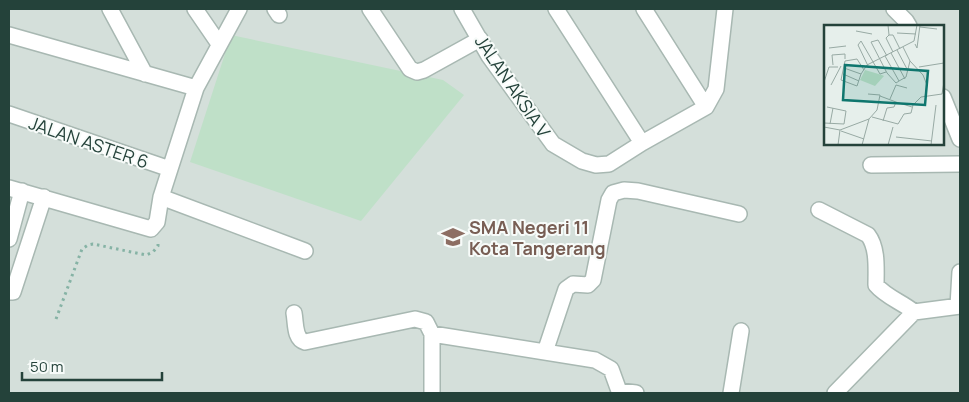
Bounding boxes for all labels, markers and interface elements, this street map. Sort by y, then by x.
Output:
inset map [824,25,944,145]
street label: JALAN AKSIA V [470,30,556,142]
street label: JALAN ASTER 6 [26,110,152,174]
place label: SMA Negeri 11 Kota Tangerang [469,215,606,260]
school or university icon: SMA Negeri 11 Kota Tangerang [440,224,466,250]
scale bar [22,350,162,382]
text: 50 m [30,356,64,377]

